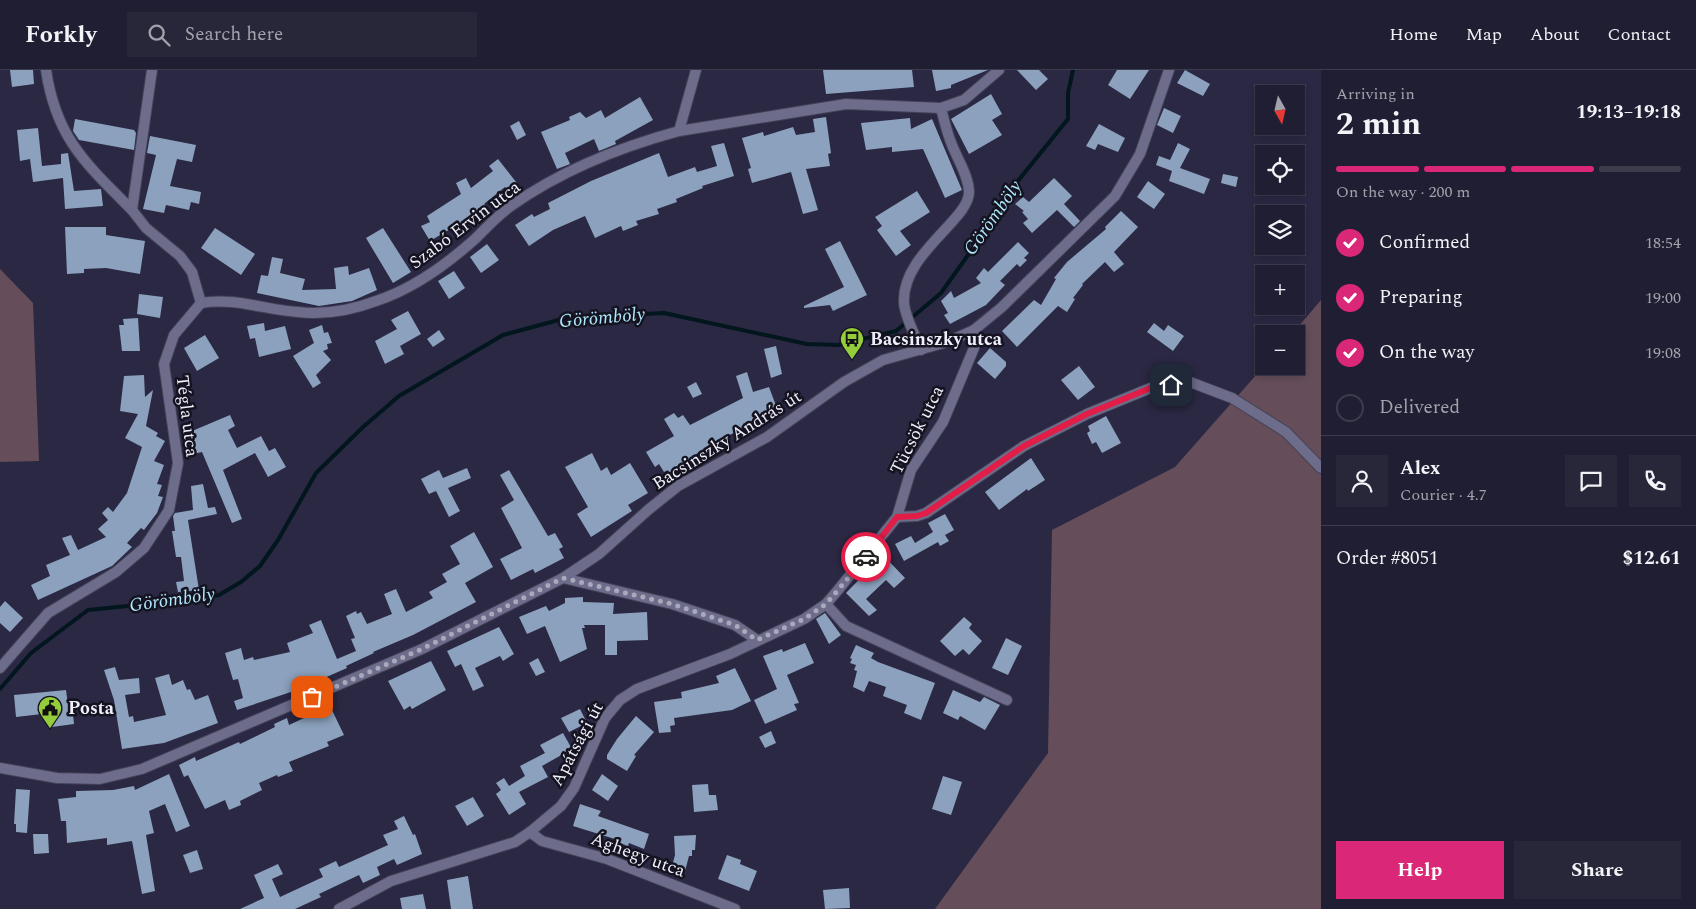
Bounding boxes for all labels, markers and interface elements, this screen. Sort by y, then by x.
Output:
search box [127,12,477,57]
text: Forkly [25,17,97,53]
text: Search here [185,20,283,49]
icon: search [145,21,173,49]
text: Home [1389,21,1438,48]
text: Map [1466,21,1502,48]
text: About [1530,21,1580,48]
text: Contact [1608,21,1671,48]
text: Arriving in [1336,82,1415,106]
north arrow [1255,85,1305,135]
map controls [1255,85,1305,375]
text: 19:13–19:18 [1576,98,1681,127]
text: 2 min [1336,100,1421,149]
button: locate [1255,145,1305,195]
street label: Szabó Ervin utca [404,174,527,276]
water label: Görömböly [956,174,1030,262]
text: On the way · 200 m [1336,180,1470,204]
button: layers [1255,205,1305,255]
text: Confirmed [1379,228,1470,257]
icon: check [1336,229,1364,257]
text: 18:54 [1645,231,1681,255]
button: + [1255,265,1305,315]
text: Preparing [1379,283,1463,312]
icon: check [1336,284,1364,312]
text: 19:00 [1645,286,1681,310]
water label: Görömböly [558,300,647,336]
button: − [1255,325,1305,375]
bus stop icon: Bacsinszky utca [839,326,865,360]
place label: Bacsinszky utca [870,326,1003,353]
text: On the way [1379,338,1475,367]
icon: check [1336,339,1364,367]
text: 19:08 [1645,341,1681,365]
pin [1150,364,1192,406]
icon: home [1157,371,1185,399]
street label: Tégla utca [169,374,205,459]
street label: Tücsök utca [883,381,951,479]
street label: Bacsinszky András út [647,383,807,497]
text: Delivered [1379,393,1460,422]
text: Alex [1400,454,1441,483]
button: person [1336,455,1388,507]
button: chat [1565,455,1617,507]
button: phone [1629,455,1681,507]
text: Courier · 4.7 [1400,483,1487,507]
courier [841,532,891,582]
icon: car [852,543,880,571]
text: Order #8051 [1336,544,1439,573]
text: $12.61 [1623,544,1681,573]
water label: Görömböly [127,580,217,620]
pin [291,676,333,718]
icon: bag [298,683,326,711]
public building icon: Posta [37,695,63,729]
place label: Posta [68,695,115,722]
street label: Apátsági út [544,697,610,791]
street label: Ághegy utca [587,825,689,885]
button: Help [1336,841,1504,899]
button: Share [1514,841,1681,899]

